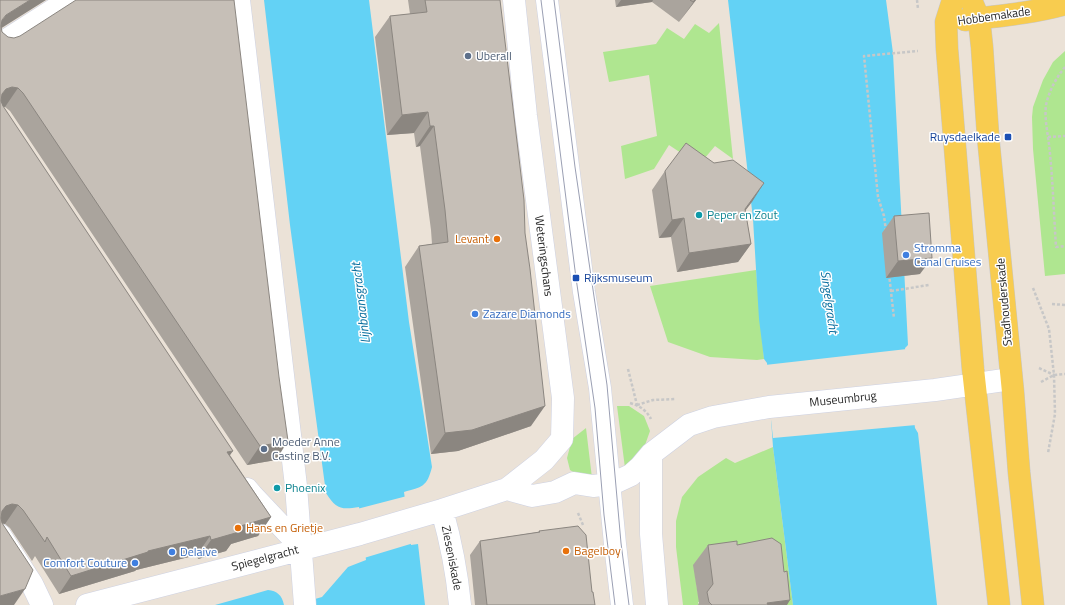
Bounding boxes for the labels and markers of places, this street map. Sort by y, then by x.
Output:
place label: Uberall [476,46,512,65]
marker: Uberall [463,51,473,61]
place label: Ruysdaelkade [930,127,1000,146]
marker: Ruysdaelkade [1003,132,1013,142]
place label: Peper en Zout [707,205,778,224]
marker: Peper en Zout [694,210,704,220]
place label: Levant [455,229,490,248]
marker: Levant [492,234,502,244]
place label: Stromma Canal Cruises [914,238,982,271]
marker: Stromma Canal Cruises [901,250,911,260]
place label: Rijksmuseum [584,268,652,287]
marker: Rijksmuseum [571,273,581,283]
place label: Zazare Diamonds [483,304,571,323]
marker: Zazare Diamonds [470,309,480,319]
place label: Moeder Anne Casting B.V. [272,432,340,465]
marker: Moeder Anne Casting B.V. [259,444,269,454]
place label: Phoenix [285,478,326,497]
marker: Phoenix [272,483,282,493]
place label: Hans en Grietje [246,518,323,537]
marker: Hans en Grietje [233,523,243,533]
place label: Bagelboy [574,541,621,560]
place label: Delaive [180,542,217,561]
marker: Bagelboy [561,546,571,556]
marker: Delaive [167,547,177,557]
place label: Comfort Couture [43,553,127,572]
marker: Comfort Couture [130,558,140,568]

